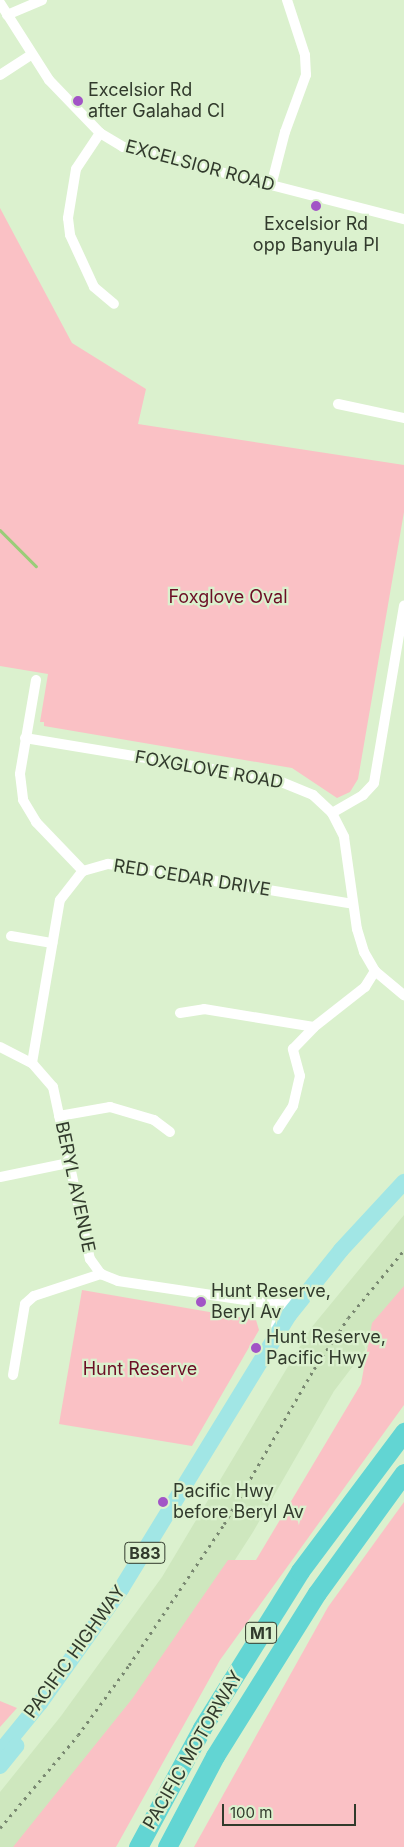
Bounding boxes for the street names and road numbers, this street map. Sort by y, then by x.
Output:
street label: EXCELSIOR ROAD [123,136,277,196]
street label: FOXGLOVE ROAD [133,746,285,794]
street label: RED CEDAR DRIVE [112,855,272,901]
street label: BERYL AVENUE [51,1120,99,1254]
road number: B83 [124,1540,166,1566]
street label: PACIFIC HIGHWAY [20,1581,130,1723]
road number: M1 [245,1620,277,1646]
street label: PACIFIC MOTORWAY [139,1667,247,1833]

